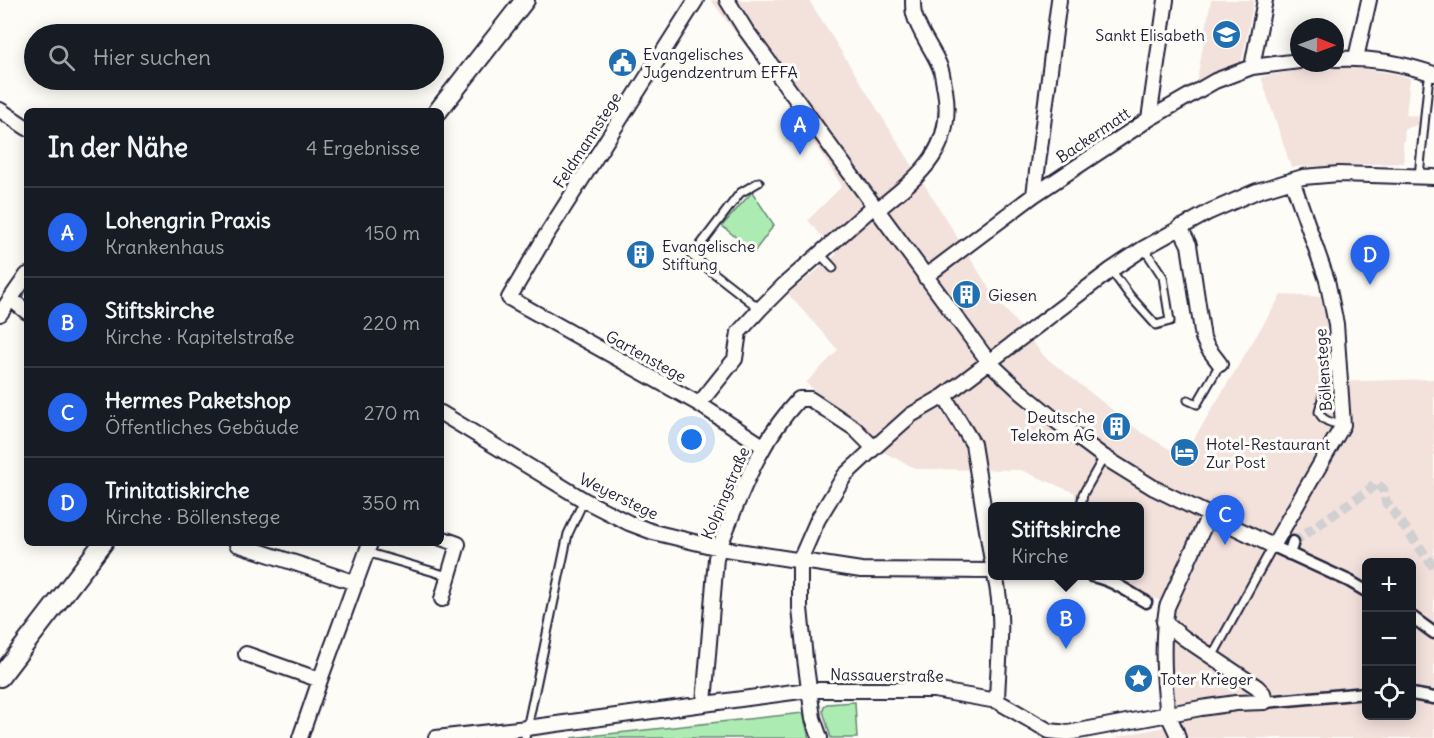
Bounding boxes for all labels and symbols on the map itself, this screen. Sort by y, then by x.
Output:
north arrow [1290,18,1344,72]
school or university icon: Sankt Elisabeth [1210,19,1242,51]
place label: Sankt Elisabeth [1095,25,1205,45]
place label: Evangelisches Jugendzentrum EFFA [643,44,798,82]
public building icon: Evangelisches Jugendzentrum EFFA [606,47,638,79]
street label: Feldmannstege [549,88,625,192]
street label: Backermatt [1052,103,1134,167]
pin: A [780,106,820,155]
place label: Evangelische Stiftung [662,236,755,274]
pin: D [1350,236,1390,285]
building icon: Evangelische Stiftung [625,239,657,271]
building icon: Giesen [951,279,983,311]
place label: Giesen [988,285,1037,305]
street label: Gartenstege [602,326,690,386]
street label: Böllenstege [1310,328,1336,412]
place label: Deutsche Telekom AG [1010,407,1095,445]
building icon: Deutsche Telekom AG [1100,410,1132,442]
your location [677,425,706,454]
place label: Hotel-Restaurant Zur Post [1206,434,1331,472]
hotel icon: Hotel-Restaurant Zur Post [1169,437,1201,469]
street label: Kolpingstraße [697,444,753,542]
street label: Weyerstege [576,468,662,524]
pin: C [1206,496,1244,545]
pin: B [1046,600,1086,649]
place icon: Toter Krieger [1123,663,1155,695]
street label: Nassauerstraße [830,664,944,686]
place label: Toter Krieger [1160,669,1254,689]

